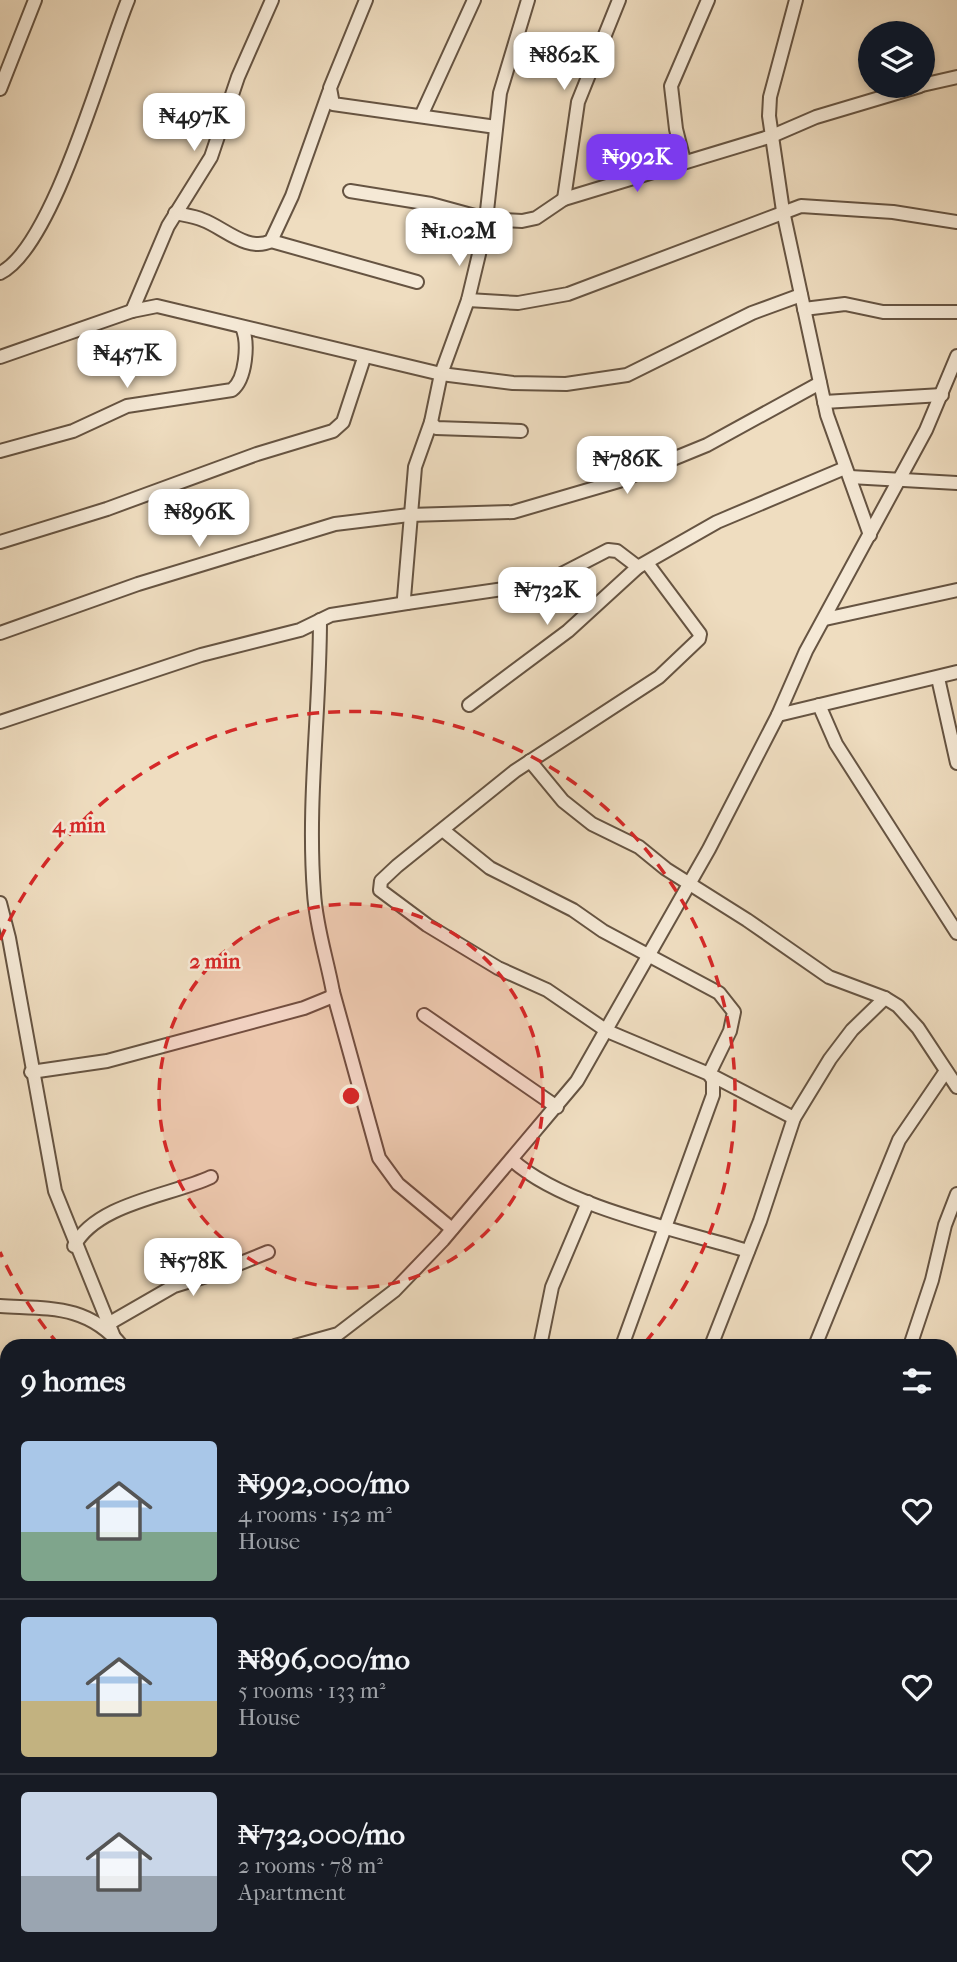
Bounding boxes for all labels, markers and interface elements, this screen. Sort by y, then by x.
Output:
map controls [858,21,935,98]
button: layers [858,21,935,98]
pin: ₦862K [515,32,613,92]
text: ₦862K [529,41,599,68]
pin: ₦497K [145,94,243,153]
text: ₦497K [159,102,229,129]
pin: ₦992K [588,134,686,194]
text: ₦992K [602,143,672,170]
pin: ₦1.02M [402,208,516,268]
text: ₦1.02M [422,217,496,244]
pin: ₦457K [78,330,176,390]
text: ₦457K [93,339,161,366]
pin: ₦786K [578,436,676,496]
text: ₦786K [593,445,661,472]
pin: ₦896K [150,490,248,549]
text: ₦896K [164,498,234,525]
pin: ₦732K [498,568,596,627]
text: ₦732K [514,576,580,603]
text: 4 min [52,813,106,838]
text: 2 min [189,949,241,973]
centre of rings [339,1084,363,1108]
pin: ₦578K [144,1238,242,1298]
text: ₦578K [160,1247,226,1274]
icon: filters [898,1362,936,1400]
text: 9 homes [21,1364,126,1399]
text: ₦992,000/mo [238,1466,410,1501]
icon: home [77,1469,161,1553]
icon: heart [898,1492,936,1530]
text: 4 rooms · 152 m² [238,1501,392,1528]
text: House [238,1528,300,1555]
text: ₦896,000/mo [238,1642,410,1677]
icon: home [77,1645,161,1729]
icon: heart [898,1668,936,1706]
text: 5 rooms · 133 m² [238,1677,385,1704]
text: House [238,1704,300,1731]
text: ₦732,000/mo [238,1817,405,1852]
icon: home [77,1820,161,1904]
icon: heart [898,1843,936,1881]
text: 2 rooms · 78 m² [238,1852,383,1879]
text: Apartment [238,1879,346,1906]

